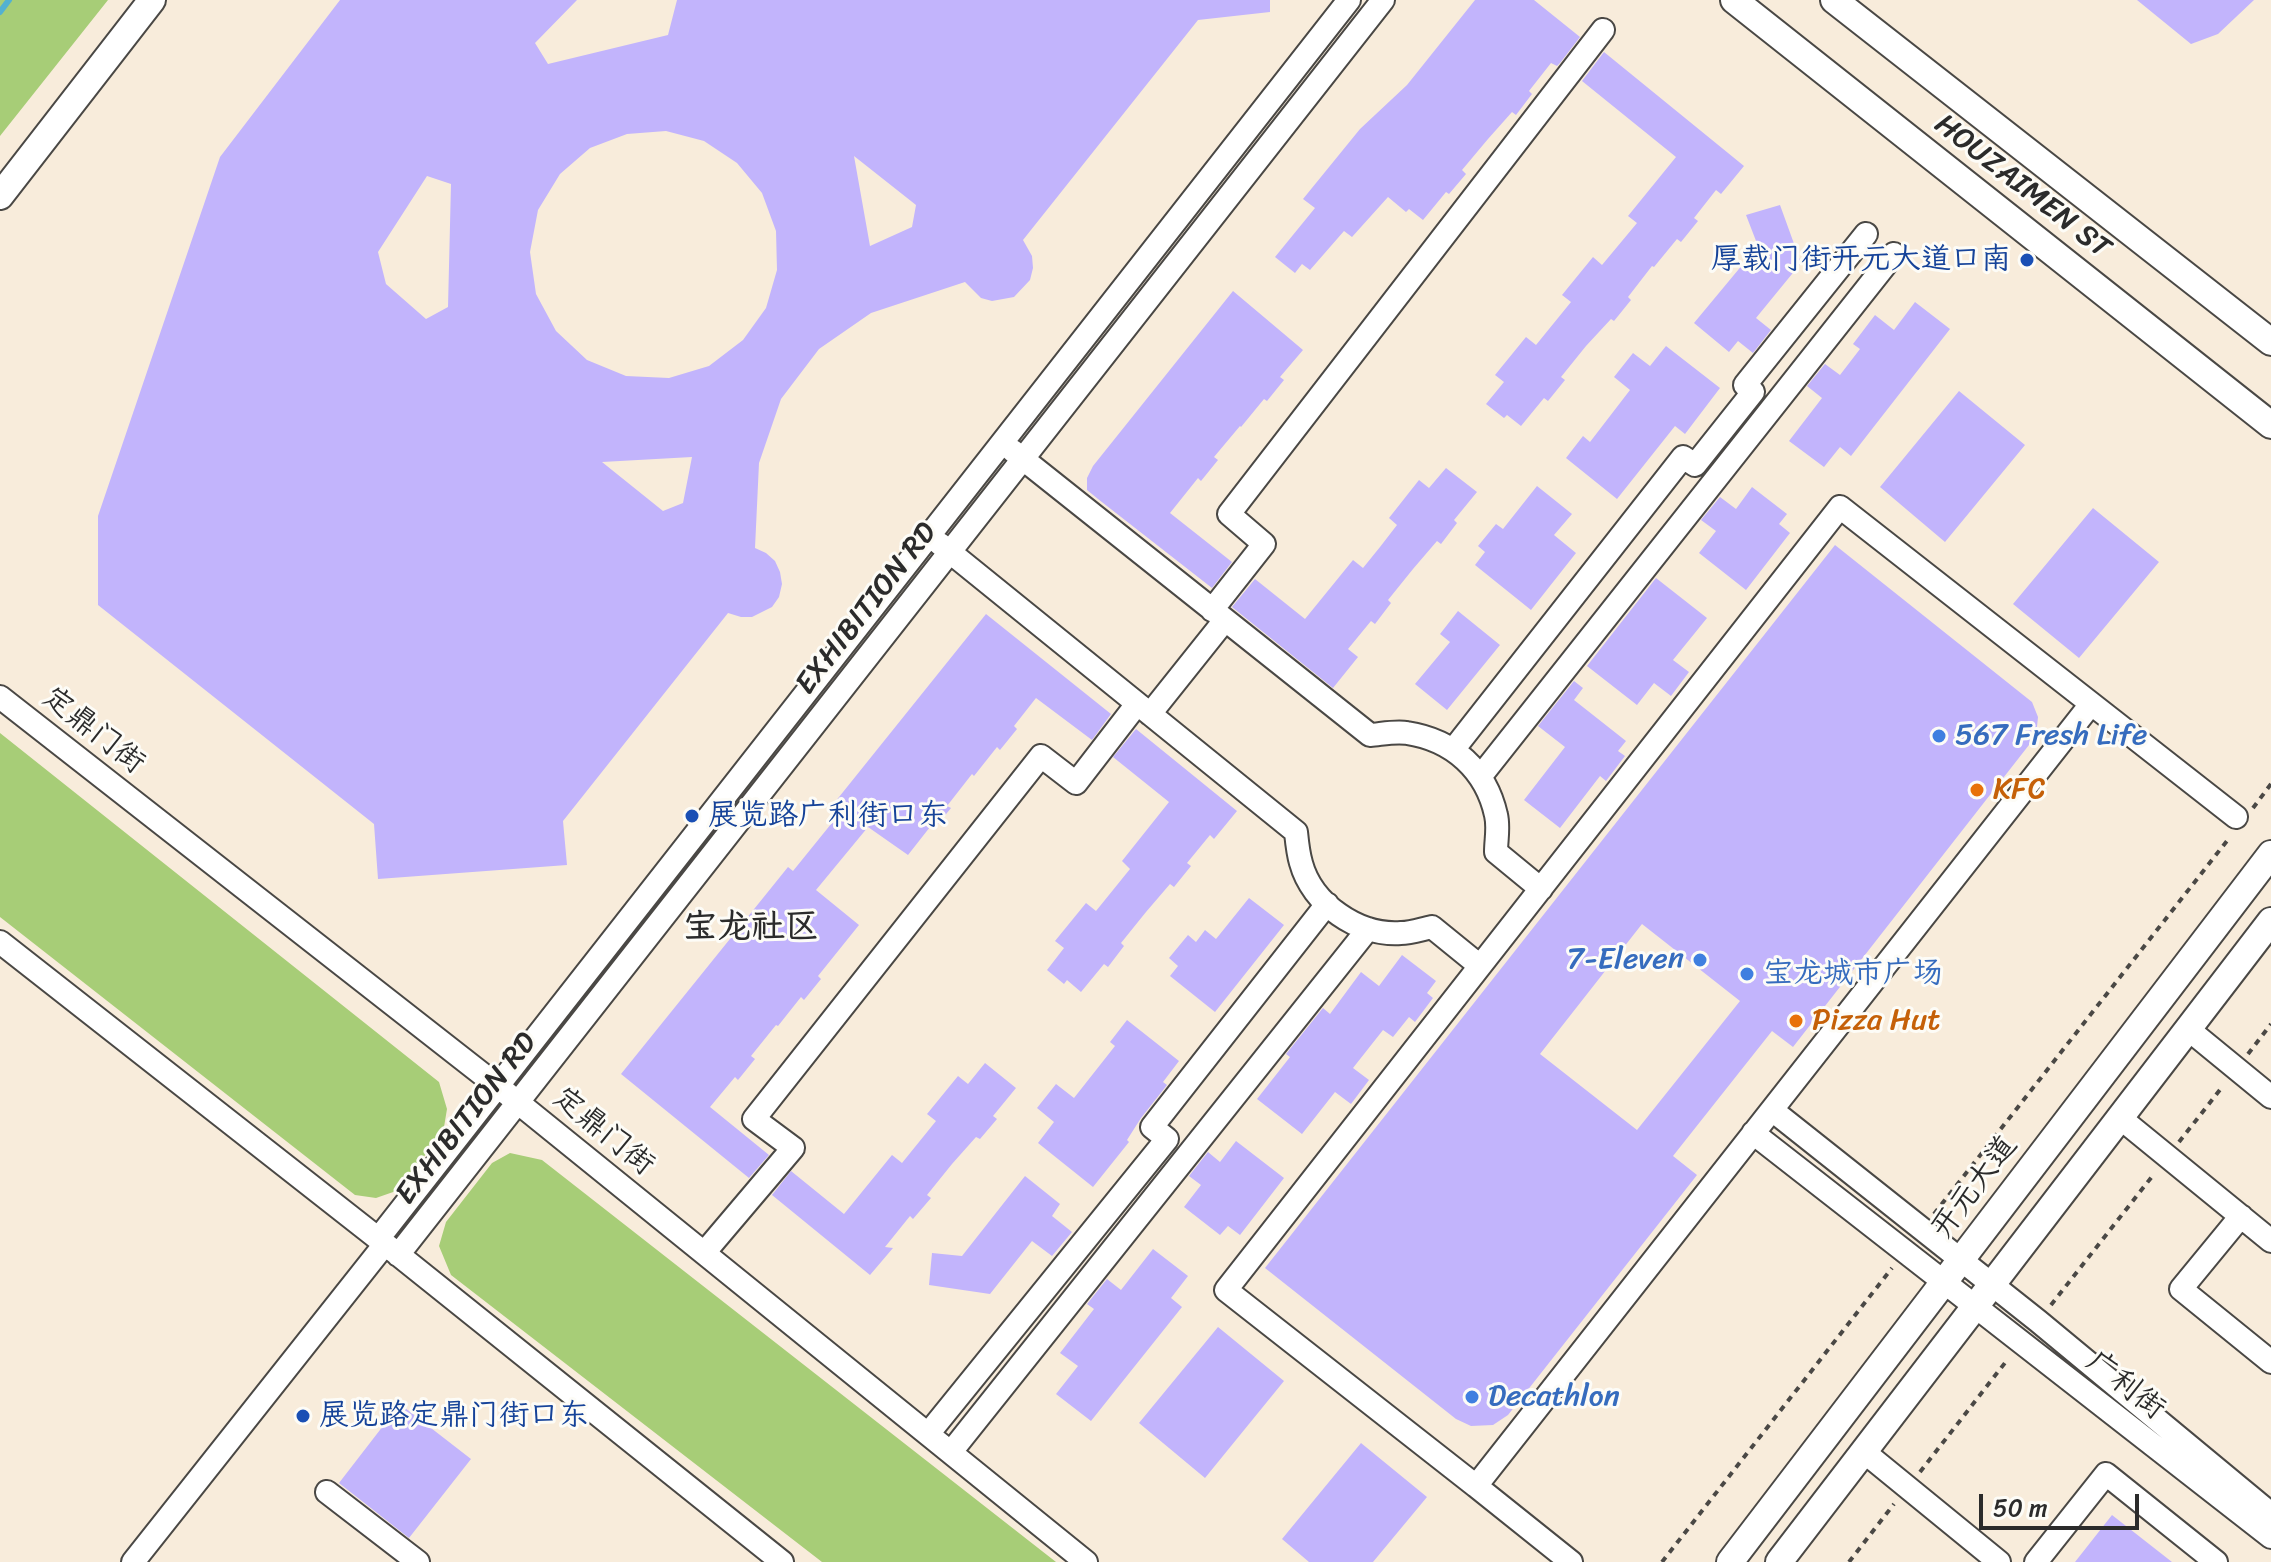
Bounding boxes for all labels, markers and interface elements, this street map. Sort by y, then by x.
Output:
street label: HOUZAIMEN ST [1927,107,2117,267]
place label: 厚载门街开元大道口南 [1711,242,2011,278]
marker: 厚载门街开元大道口南 [2018,251,2036,269]
street label: EXHIBITION RD [789,516,945,702]
street label: 定鼎门街 [35,680,151,782]
place label: 567 Fresh Life [1955,718,2148,754]
marker: 567 Fresh Life [1930,727,1948,745]
place label: KFC [1993,772,2046,808]
marker: KFC [1968,781,1986,799]
place label: 展览路广利街口东 [708,798,948,834]
marker: 展览路广利街口东 [683,807,701,825]
district label: 宝龙社区 [683,908,819,948]
place label: 7-Eleven [1567,942,1684,978]
marker: 7-Eleven [1691,951,1709,969]
place label: 宝龙城市广场 [1763,956,1943,992]
marker: 宝龙城市广场 [1738,965,1756,983]
place label: Pizza Hut [1812,1003,1940,1039]
marker: Pizza Hut [1787,1012,1805,1030]
street label: EXHIBITION RD [389,1026,545,1212]
street label: 定鼎门街 [545,1080,661,1184]
street label: 开元大道 [1925,1129,2025,1247]
street label: 广利街 [2078,1344,2172,1428]
place label: Decathlon [1488,1379,1620,1415]
marker: Decathlon [1463,1388,1481,1406]
place label: 展览路定鼎门街口东 [319,1398,589,1434]
marker: 展览路定鼎门街口东 [294,1407,312,1425]
scale bar [1983,1478,2143,1528]
text: 50 m [1993,1487,2048,1529]

